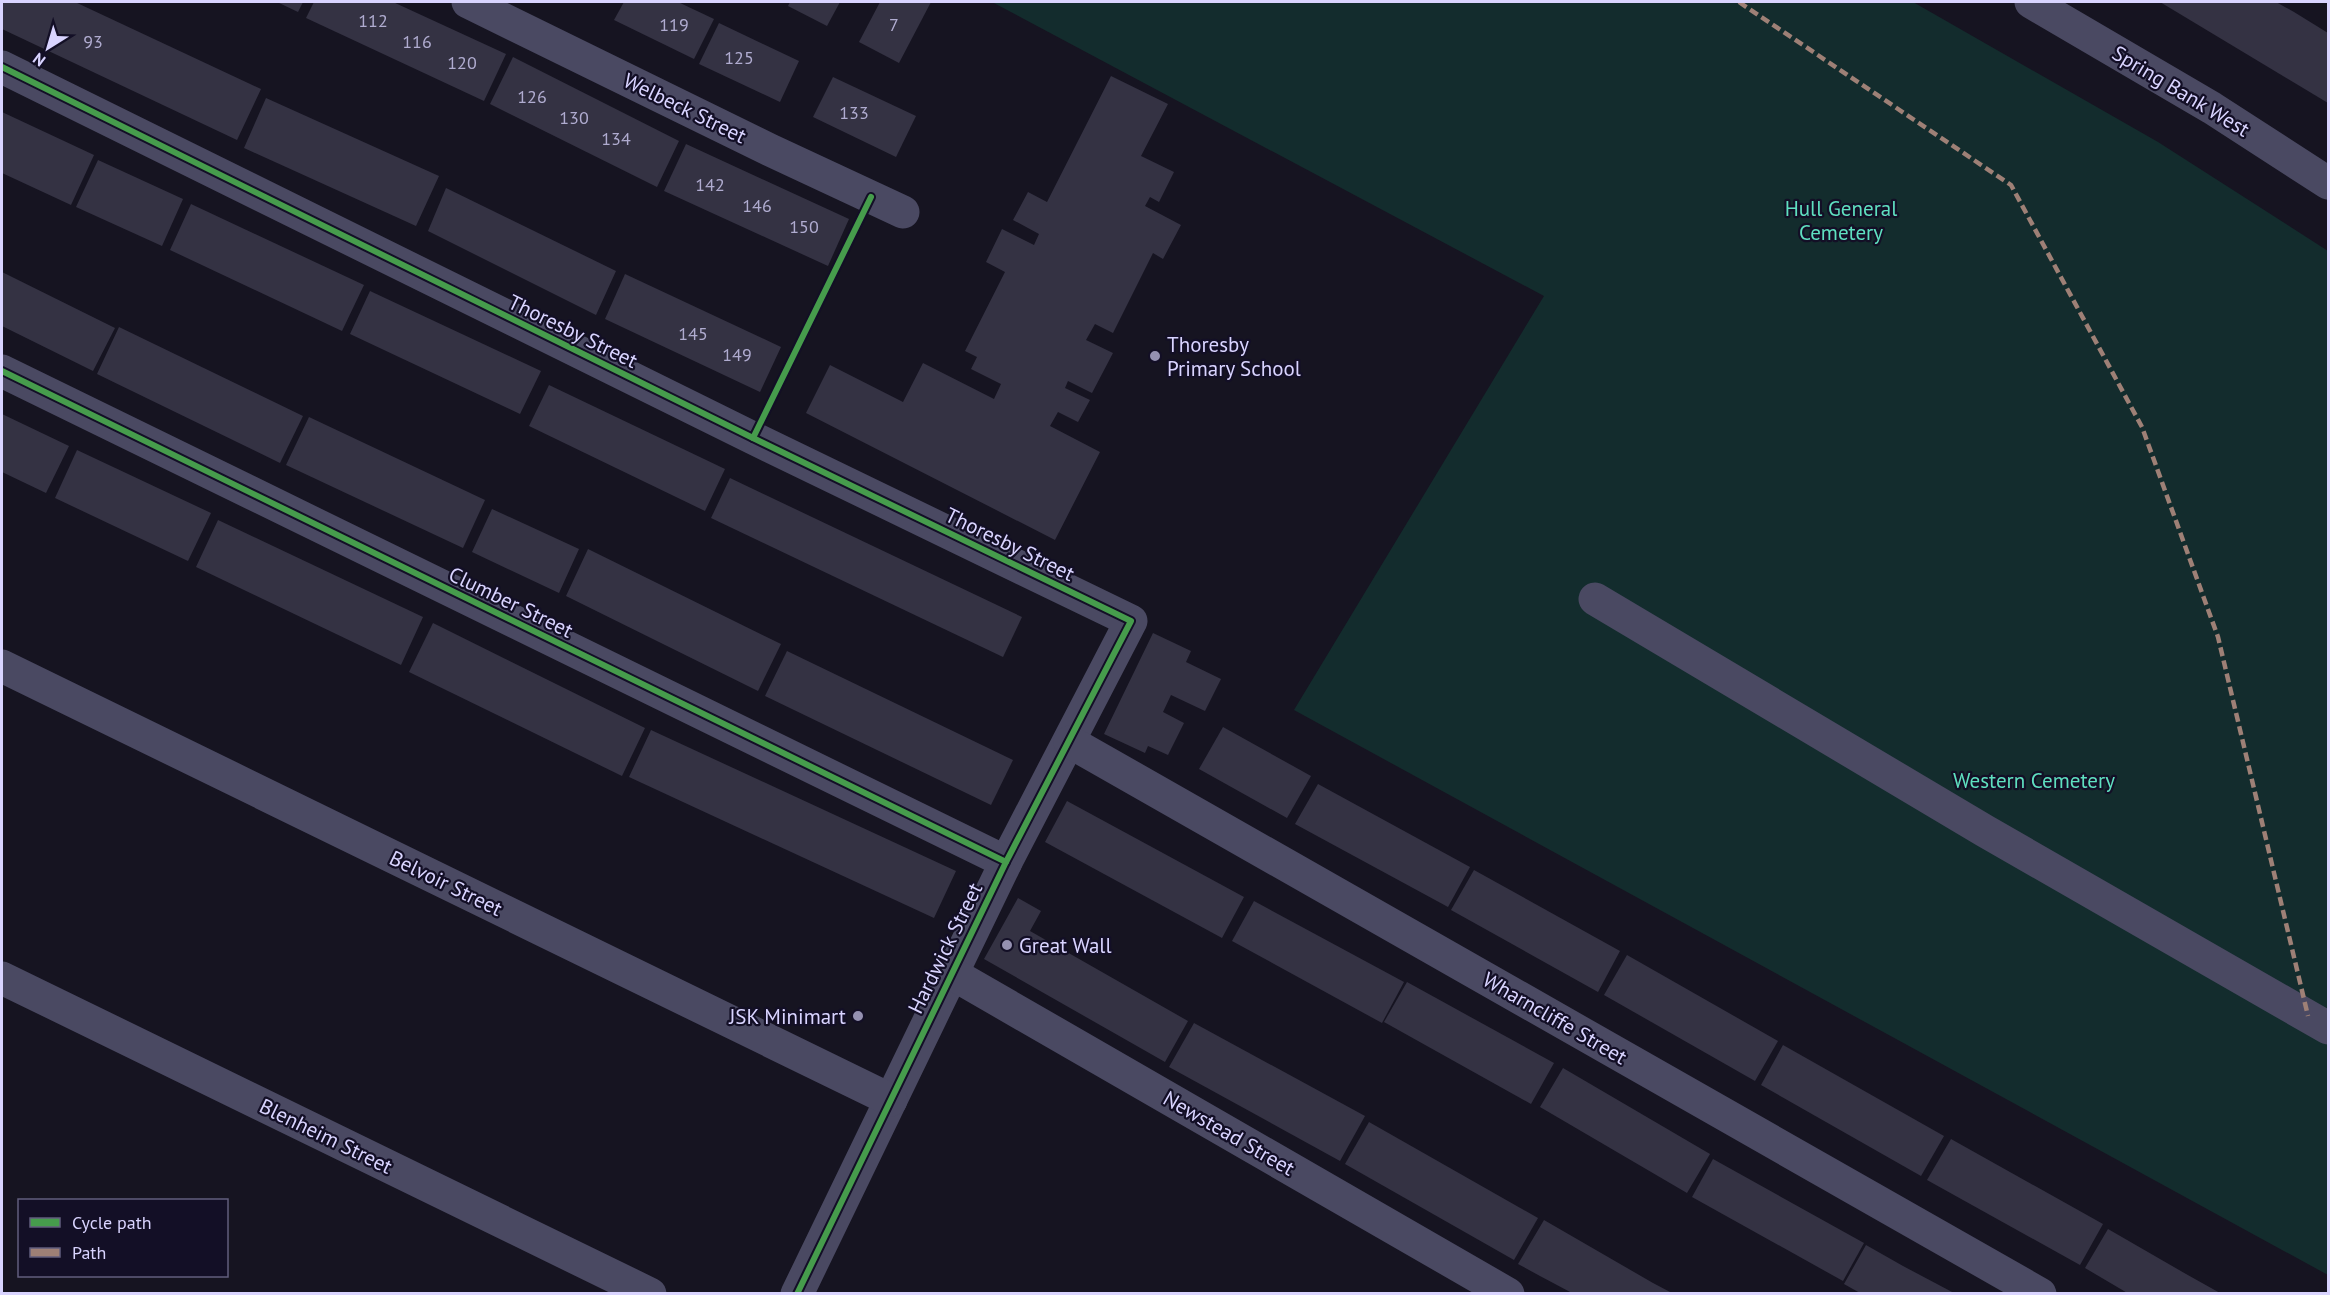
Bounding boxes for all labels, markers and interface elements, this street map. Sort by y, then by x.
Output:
house number: 112 [358,9,388,32]
house number: 119 [659,13,689,36]
house number: 7 [889,13,899,36]
north arrow [18,18,78,78]
house number: 93 [83,30,103,53]
house number: 116 [402,30,432,53]
street label: Spring Bank West [2107,39,2255,143]
house number: 125 [724,46,754,69]
text: N [29,49,49,71]
house number: 120 [447,51,477,74]
street label: Welbeck Street [619,67,751,149]
house number: 126 [517,85,547,108]
house number: 133 [839,101,869,124]
house number: 130 [559,106,589,129]
house number: 134 [601,127,631,150]
house number: 142 [695,173,725,196]
house number: 146 [742,194,772,217]
park label: Hull General Cemetery [1785,195,1897,246]
house number: 150 [789,215,819,238]
street label: Thoresby Street [504,288,642,374]
house number: 145 [678,322,708,345]
place label: Thoresby Primary School [1167,331,1301,382]
house number: 149 [722,343,752,366]
marker: Thoresby Primary School [1148,349,1162,363]
street label: Thoresby Street [941,501,1079,587]
street label: Clumber Street [444,560,578,644]
park label: Western Cemetery [1953,767,2115,794]
street label: Belvoir Street [385,844,507,922]
street label: Hardwick Street [902,878,988,1018]
place label: Great Wall [1019,932,1112,959]
marker: Great Wall [1000,938,1014,952]
street label: Wharncliffe Street [1478,966,1632,1070]
place label: JSK Minimart [728,1003,846,1030]
marker: JSK Minimart [851,1009,865,1023]
street label: Newstead Street [1158,1084,1300,1182]
street label: Blenheim Street [255,1092,397,1180]
legend [18,1199,228,1277]
text: Cycle path [72,1211,152,1234]
text: Path [72,1241,106,1264]

